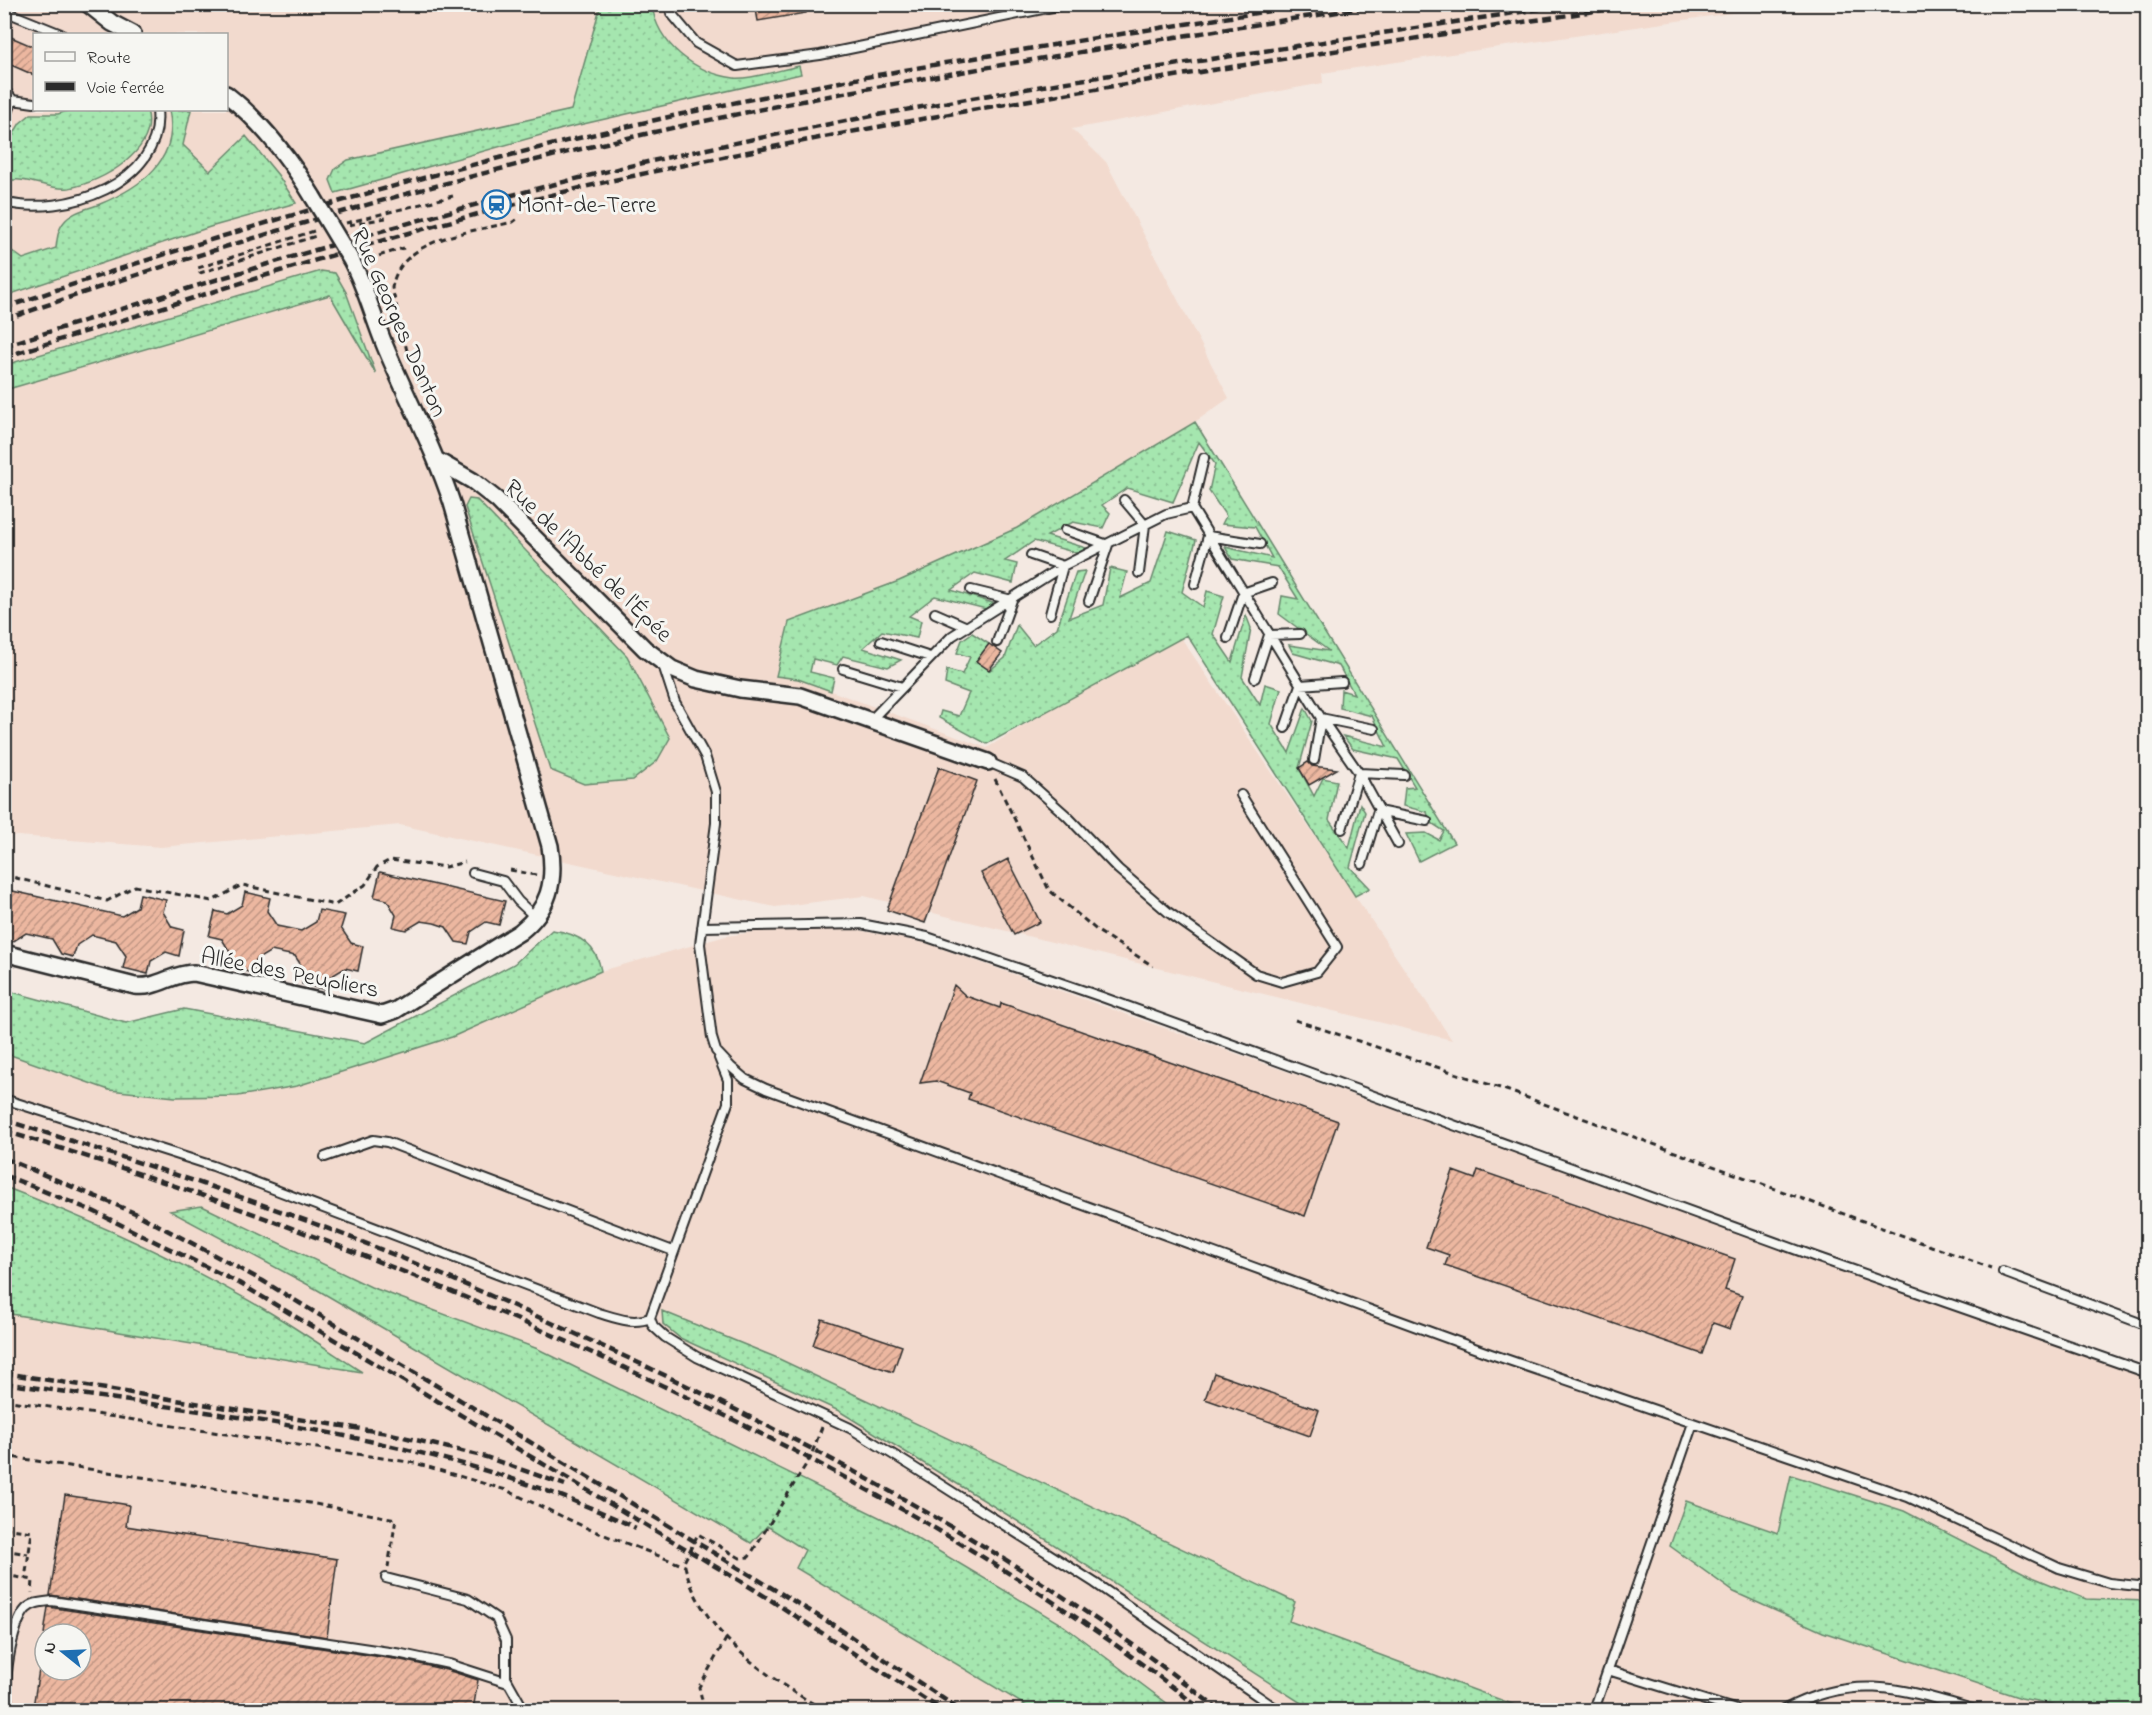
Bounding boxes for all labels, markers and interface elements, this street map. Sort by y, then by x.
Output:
legend [33,33,228,111]
text: Route [87,46,132,72]
text: Voie ferrée [86,76,165,102]
station icon: Mont-de-Terre [480,188,512,220]
place label: Mont-de-Terre [517,189,657,224]
street label: Rue Georges Danton [340,223,455,423]
street label: Rue de l'Abbé de l'Épée [495,472,680,652]
street label: Allée des Peupliers [197,940,382,1009]
north arrow [33,1622,93,1682]
text: N [38,1639,64,1657]

